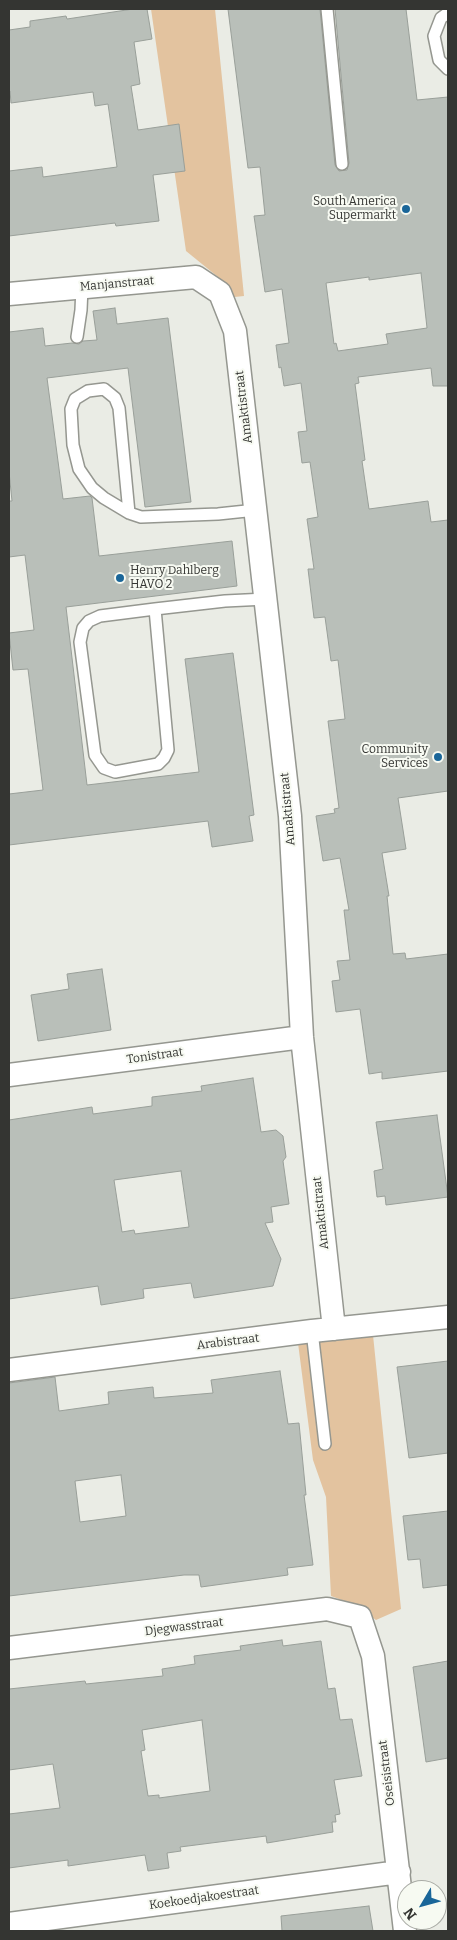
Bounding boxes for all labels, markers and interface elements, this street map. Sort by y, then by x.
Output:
place label: South America Supermarkt [313,195,396,223]
marker: South America Supermarkt [400,203,412,215]
street label: Manjanstraat [79,274,155,294]
street label: Amaktistraat [232,370,256,444]
place label: Henry Dahlberg HAVO 2 [130,564,219,592]
marker: Henry Dahlberg HAVO 2 [114,572,126,584]
place label: Community Services [362,743,428,771]
marker: Community Services [432,751,444,763]
street label: Amaktistraat [278,772,298,846]
street label: Tonistraat [126,1045,184,1067]
street label: Amaktistraat [310,1176,332,1250]
street label: Arabistraat [196,1331,260,1353]
street label: Djegwasstraat [144,1615,224,1639]
street label: Oseisistraat [376,1739,398,1807]
north arrow [397,1880,447,1930]
street label: Koekoedjakoestraat [148,1883,260,1913]
text: N [400,1904,420,1923]

